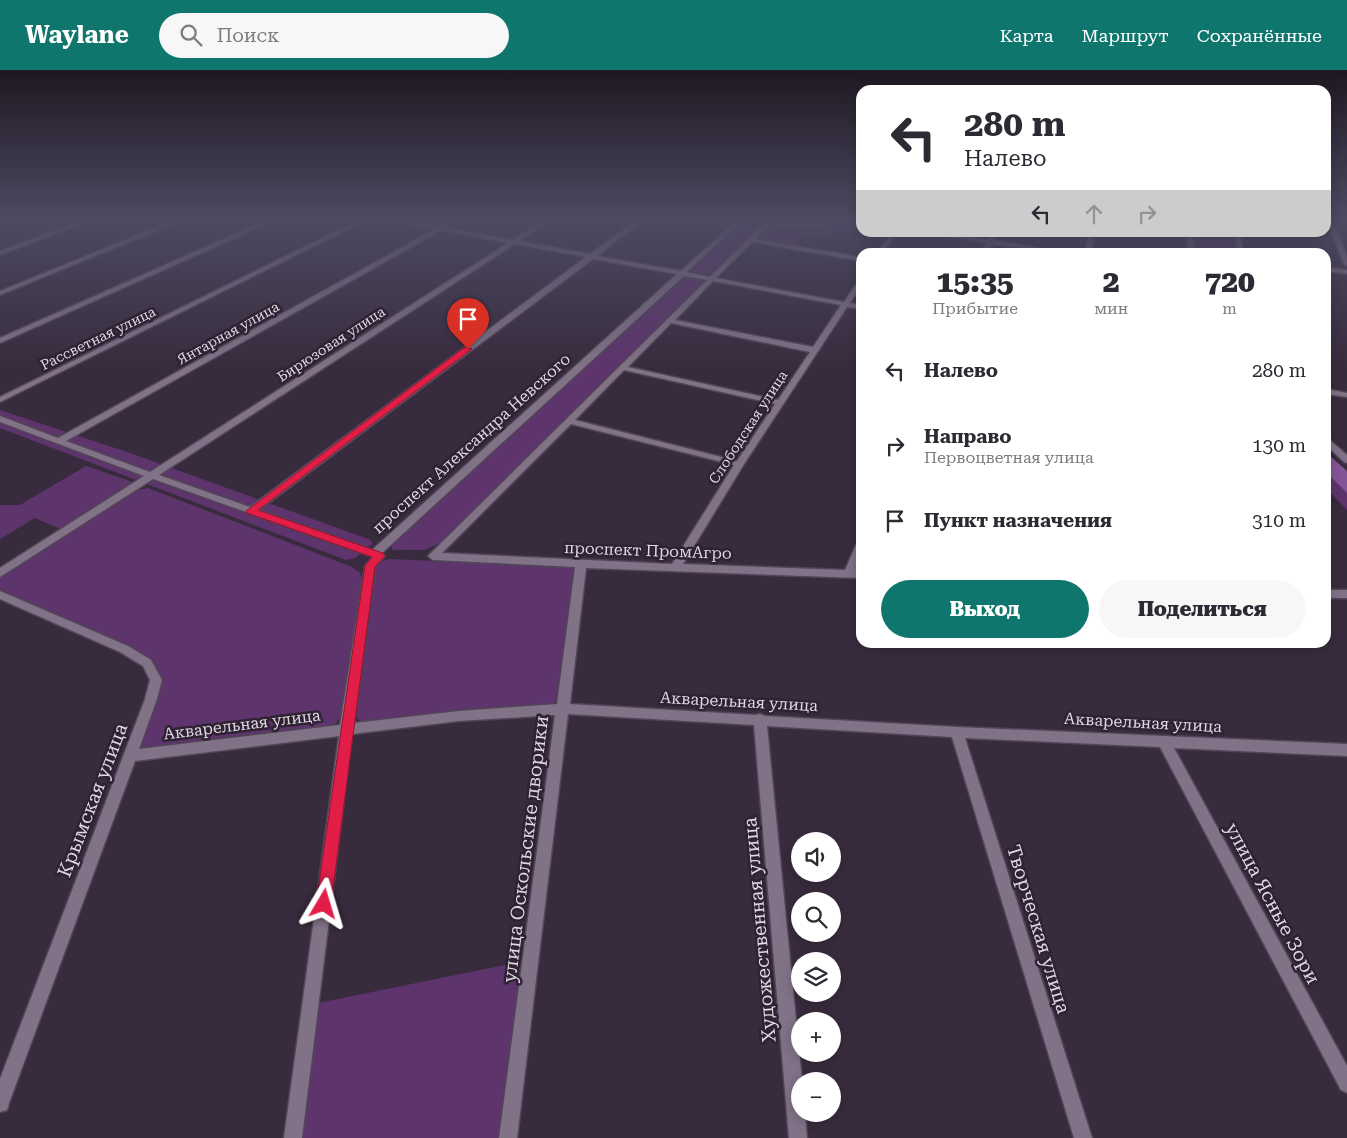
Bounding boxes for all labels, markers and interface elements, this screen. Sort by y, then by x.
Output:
search box [159,13,509,58]
text: Waylane [25,21,129,49]
icon: search [177,21,205,49]
text: Поиск [217,24,279,47]
text: Карта [1000,25,1054,46]
text: Маршрут [1082,25,1169,46]
text: Сохранённые [1197,25,1322,46]
text: 280 m [964,104,1065,145]
icon: left [881,105,946,170]
text: Налево [964,146,1047,171]
icon: left [1027,200,1055,228]
icon: ahead [1080,200,1108,228]
icon: right [1133,200,1161,228]
text: 15:35 [936,264,1014,299]
text: 2 [1103,264,1120,299]
text: 720 [1204,264,1255,299]
street label: Янтарная улица [174,298,282,368]
pin [447,298,489,349]
text: Прибытие [932,299,1018,318]
text: мин [1094,299,1128,318]
text: m [1222,299,1237,318]
street label: Рассветная улица [38,303,159,373]
street label: Бирюзовая улица [274,303,388,385]
icon: arrive [454,305,482,333]
street label: проспект Александра Невского [368,349,574,537]
icon: left [881,357,909,385]
text: Налево [924,359,998,382]
text: 280 m [1252,359,1306,382]
street label: Слободская улица [705,367,791,487]
text: Направо [924,425,1011,448]
icon: right [881,432,909,460]
text: 130 m [1252,434,1306,457]
text: Первоцветная улица [924,448,1094,467]
icon: arrive [881,507,909,535]
text: Пункт назначения [924,509,1112,532]
text: 310 m [1252,509,1306,532]
street label: проспект ПромАгро [564,538,732,563]
button: Выход [881,580,1089,638]
button: Поделиться [1099,580,1306,638]
street label: Акварельная улица [660,688,819,715]
street label: Акварельная улица [163,705,322,744]
street label: Акварельная улица [1064,709,1223,736]
street label: улица Оскольские дворики [498,714,553,984]
street label: Крымская улица [53,719,133,880]
street label: Художественная улица [738,816,781,1044]
street label: улица Ясные Зори [1220,819,1325,988]
map controls [791,832,841,1122]
button: sound [791,832,841,882]
street label: Творческая улица [1002,842,1075,1017]
position arrow [297,877,349,929]
button: search [791,892,841,942]
button: layers [791,952,841,1002]
button: + [791,1012,841,1062]
button: − [791,1072,841,1122]

